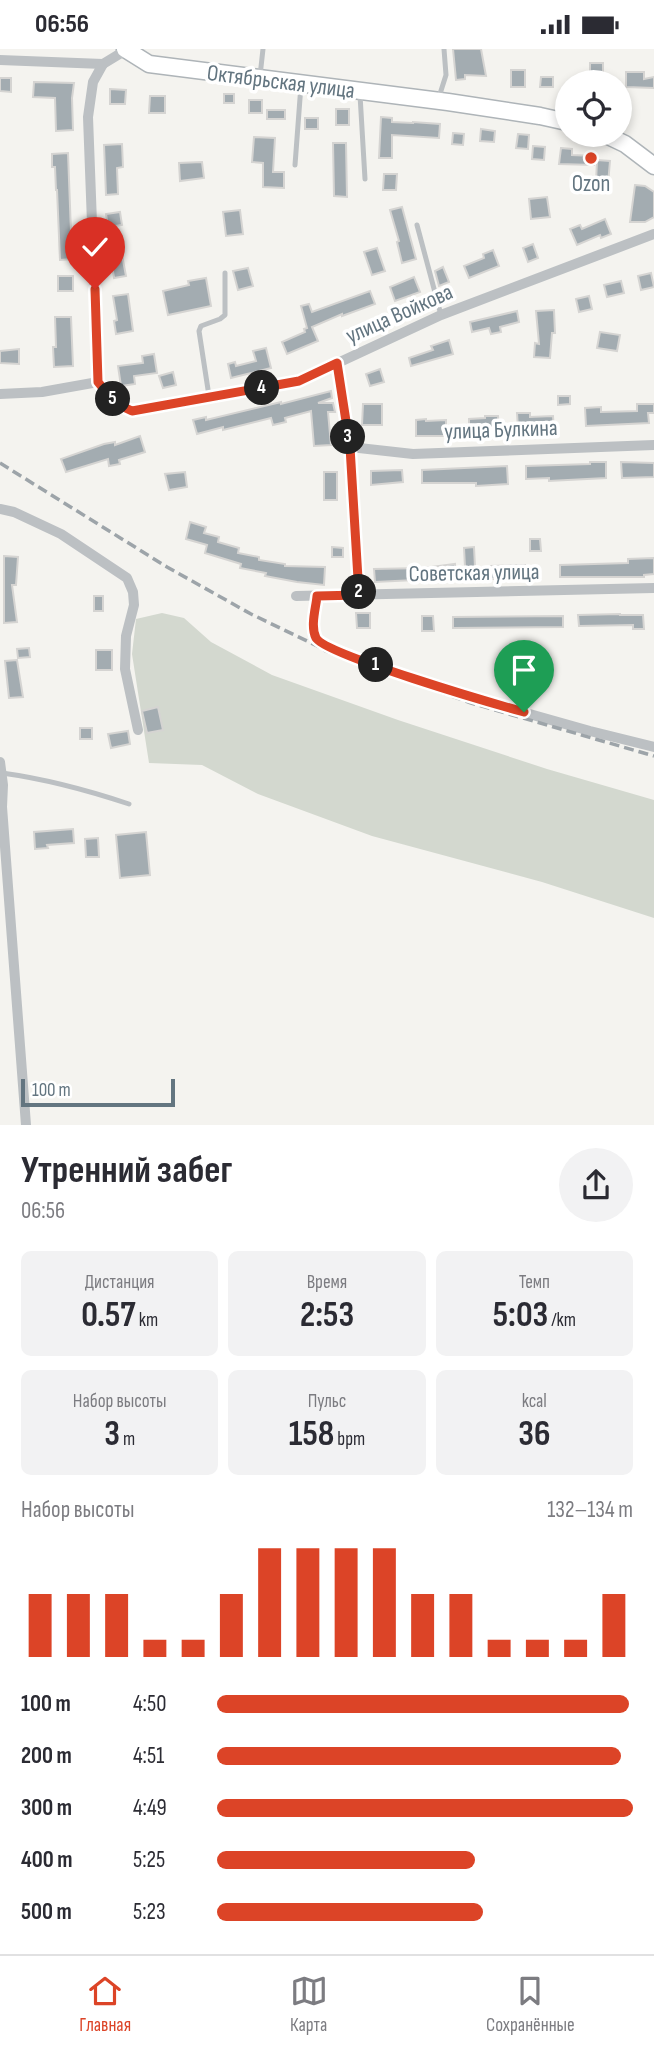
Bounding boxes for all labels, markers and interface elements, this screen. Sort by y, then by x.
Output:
text: 06:56 [35,9,89,40]
street label: Октябрьская улица [205,59,356,105]
map controls [555,70,632,147]
button: locate [555,70,632,147]
marker: Ozon [583,150,599,166]
place label: Ozon [572,170,610,198]
pin [65,217,125,289]
icon: check [76,228,114,266]
street label: улица Войкова [342,278,457,350]
pin: 4 [244,371,280,405]
text: 4 [257,376,266,399]
pin: 5 [96,381,130,417]
text: 5 [108,387,117,410]
street label: улица Булкина [444,414,558,446]
pin: 3 [330,419,366,455]
text: 3 [343,425,352,448]
street label: Советская улица [408,558,540,588]
pin: 2 [342,575,376,609]
text: 2 [354,580,363,603]
pin [494,640,554,712]
pin: 1 [358,647,394,683]
icon: arrive [505,651,543,689]
text: 1 [372,653,379,676]
scale bar [21,1076,175,1107]
text: 100 m [32,1079,71,1102]
text: Утренний забег [21,1148,232,1193]
button: share [559,1148,633,1222]
text: 06:56 [21,1197,65,1225]
text: Дистанция [85,1271,155,1294]
text: Время [307,1271,347,1294]
text: Темп [519,1271,550,1294]
text: 0.57 [81,1294,136,1337]
text: 2:53 [300,1294,354,1337]
text: 5:03 [493,1294,548,1337]
text: km [136,1309,158,1332]
text: /km [548,1309,576,1332]
text: Набор высоты [73,1390,167,1413]
text: Пульс [308,1390,346,1413]
text: kcal [522,1390,547,1413]
text: 3 [104,1413,120,1456]
text: 158 [289,1413,334,1456]
text: 36 [518,1413,550,1456]
text: m [120,1428,135,1451]
text: bpm [334,1428,365,1451]
text: Набор высоты [21,1496,134,1524]
text: 132–134 m [547,1496,633,1524]
text: 100 m [21,1690,71,1718]
text: 4:50 [133,1690,166,1718]
text: 200 m [21,1742,72,1770]
text: 4:51 [133,1742,164,1770]
text: 300 m [21,1794,72,1822]
text: 4:49 [133,1794,167,1822]
text: 400 m [21,1846,72,1874]
text: 5:25 [133,1846,165,1874]
text: 500 m [21,1898,72,1926]
text: 5:23 [133,1898,166,1926]
tab: Главная [79,1972,131,2037]
tab: Карта [290,1972,328,2037]
tab: Сохранённые [486,1972,575,2037]

